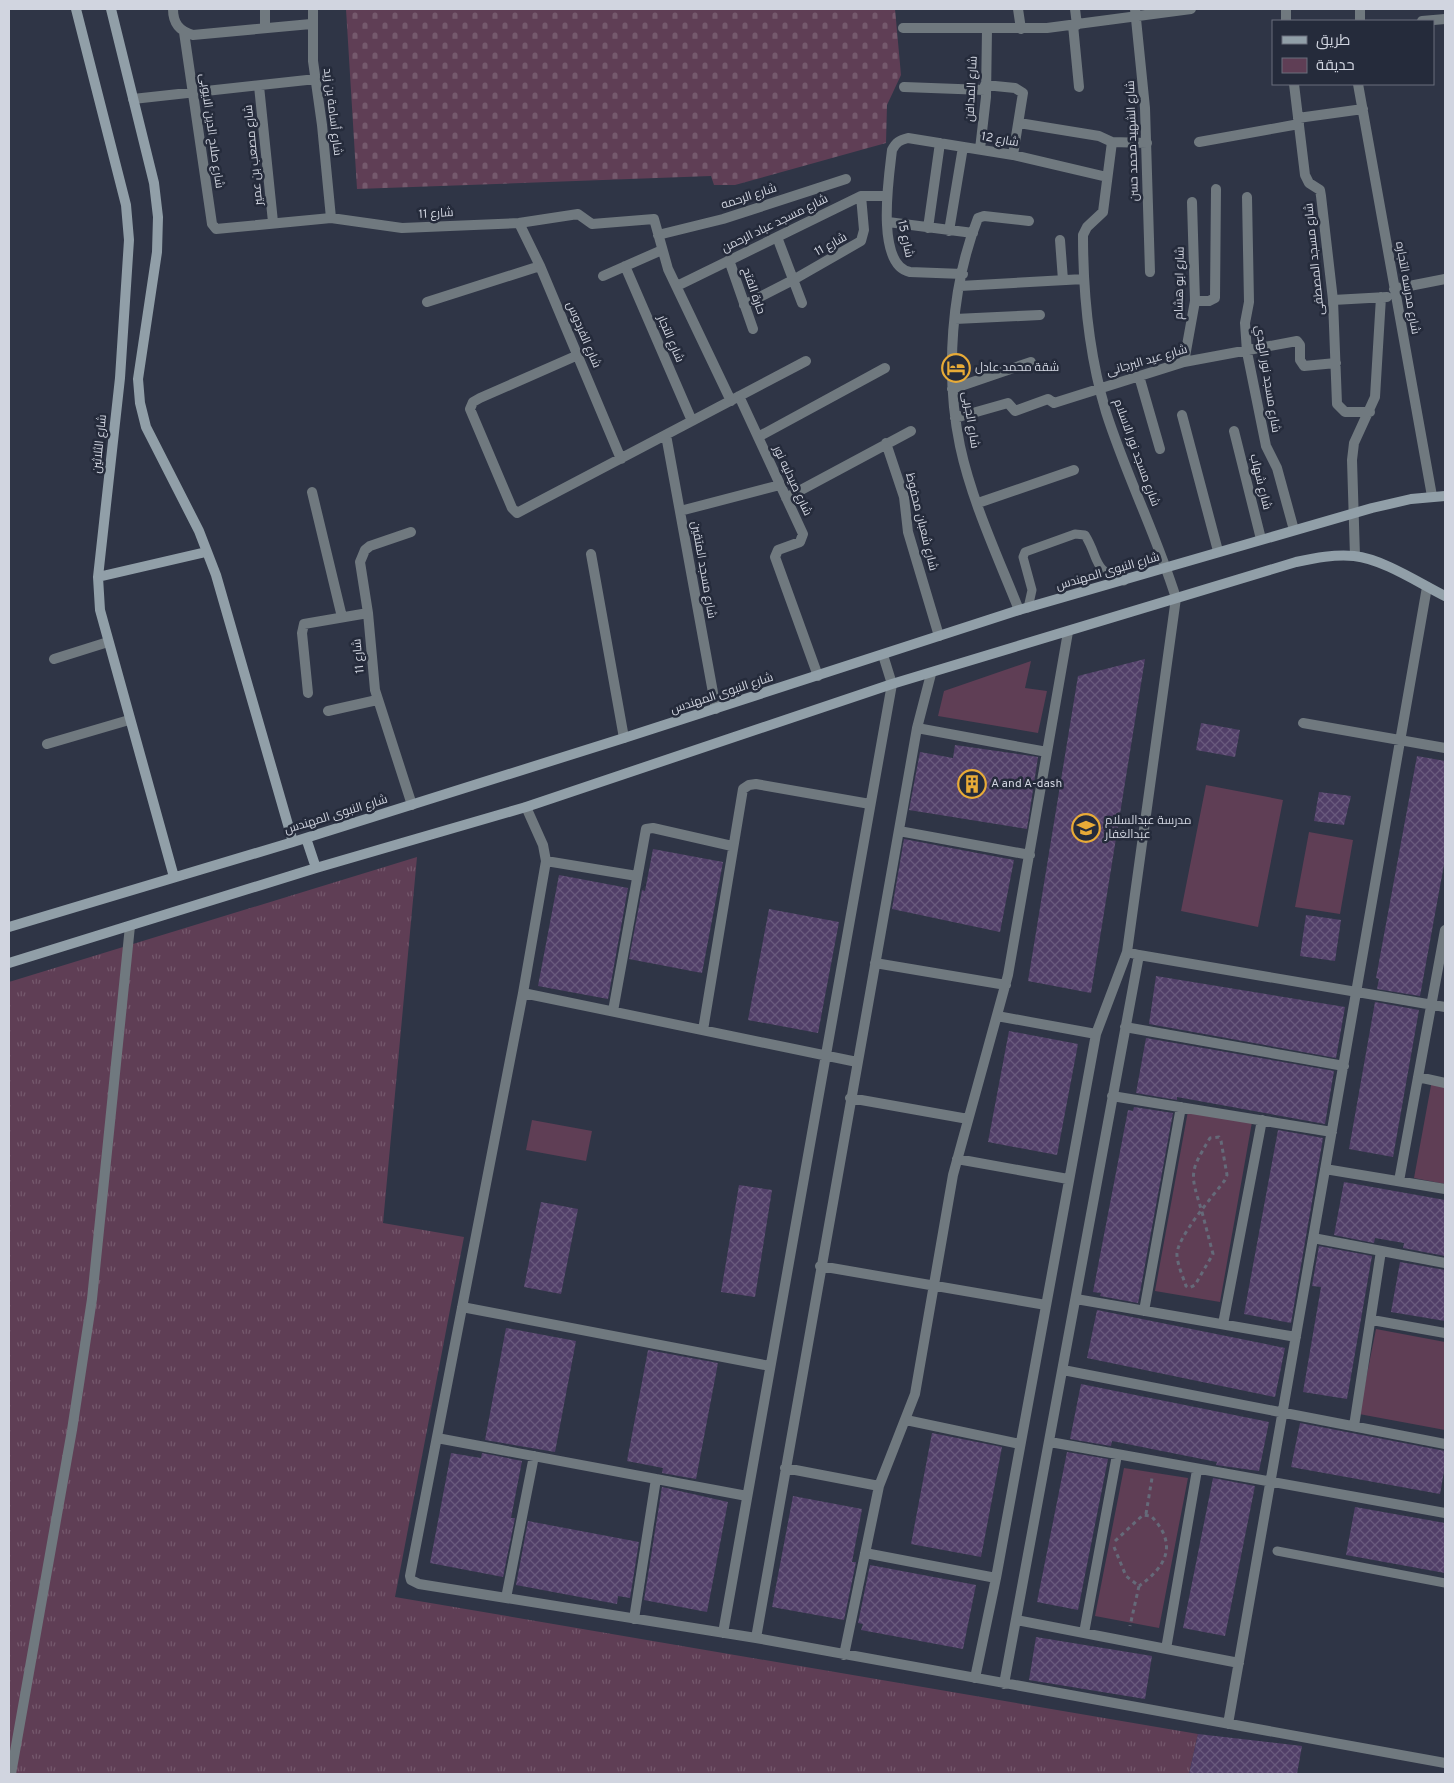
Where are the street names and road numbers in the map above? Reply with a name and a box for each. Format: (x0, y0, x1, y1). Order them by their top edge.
street label: شارع المدافن (962, 56, 982, 122)
street label: شارع أسامة بن زيد (319, 67, 346, 157)
street label: شارع صلاح الدين الايوبى (195, 72, 227, 190)
street label: شارع الشهيد محمد حسن (1123, 80, 1143, 202)
street label: شارع مصعب بن عمير (241, 104, 267, 207)
street label: شارع 12 (980, 129, 1020, 151)
street label: شارع الرحمه (719, 180, 779, 214)
street label: شارع مسجد عباد الرحمن (719, 191, 831, 257)
street label: شارع مسجد المصطفى (1301, 202, 1329, 316)
street label: شارع 11 (418, 205, 454, 223)
street label: شارع 15 (893, 219, 917, 259)
street label: شارع 11 (812, 229, 850, 260)
street label: شارع مدرسه التجاره (1391, 240, 1423, 336)
street label: شارع ابو هشام (1171, 246, 1189, 320)
street label: حارة الفتح (738, 265, 768, 317)
street label: شارع الفردوس (562, 299, 604, 371)
street label: شارع التجار (652, 312, 687, 365)
street label: شارع مسجد نور الهدي (1250, 324, 1283, 434)
street label: شارع عيد البرجانى (1105, 342, 1189, 380)
street label: شارع الجربى (958, 390, 982, 450)
street label: شارع مسجد نور الاسلام (1109, 397, 1163, 509)
street label: شارع الثلاثين (89, 414, 111, 474)
street label: شارع صيدليه نور (768, 442, 815, 519)
street label: شارع شهاب (1245, 452, 1275, 512)
street label: شارع شعبان محفوظ (901, 471, 941, 573)
street label: شارع مسجد المتقين (687, 520, 719, 620)
street label: شارع النبوى المهندس (1054, 550, 1162, 594)
street label: شارع 11 (349, 638, 369, 674)
street label: شارع النبوى المهندس (669, 670, 776, 718)
street label: شارع النبوى المهندس (282, 792, 390, 838)

